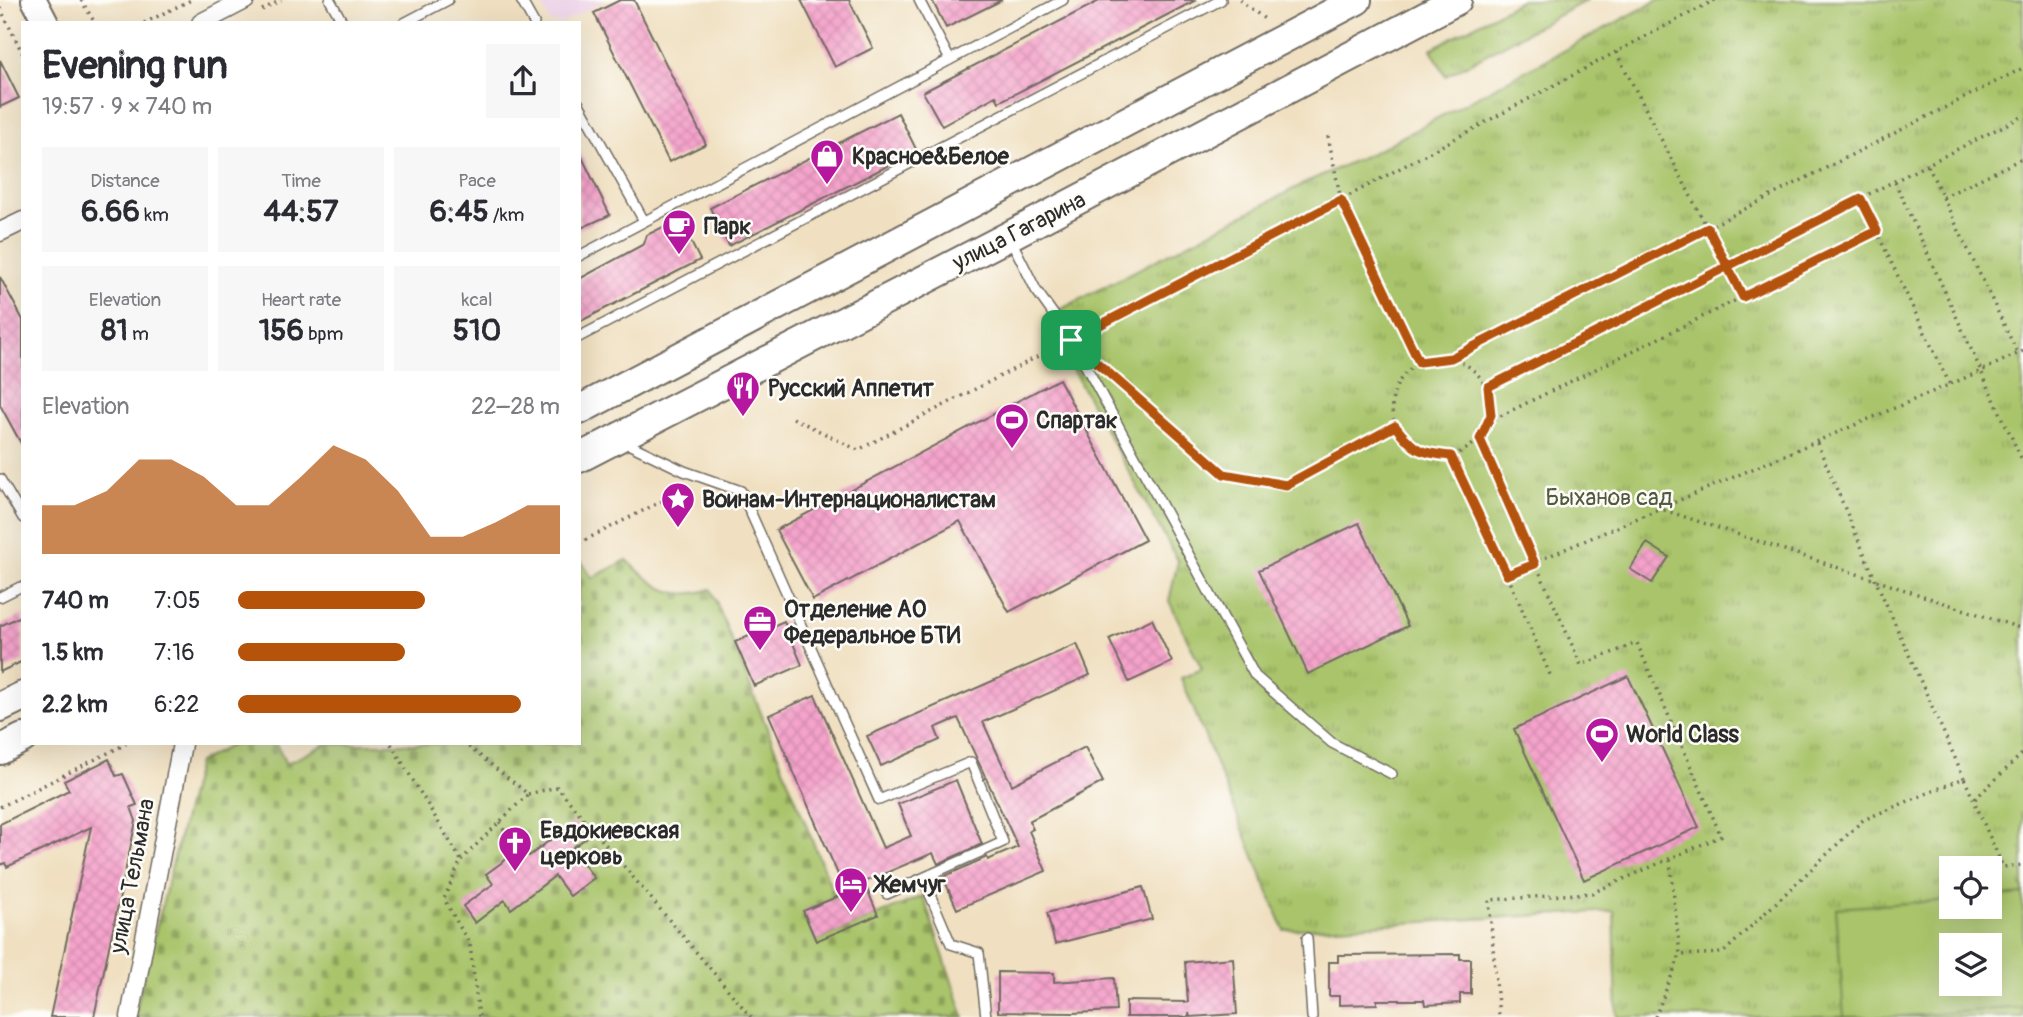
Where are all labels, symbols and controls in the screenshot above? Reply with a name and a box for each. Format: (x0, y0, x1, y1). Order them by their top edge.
text: Evening run (42, 42, 228, 90)
button: share (486, 44, 560, 118)
text: 19:57 · 9 × 740 m (42, 92, 212, 121)
shop icon: Красное&Белое (808, 137, 846, 186)
place label: Красное&Белое (852, 142, 1010, 171)
text: Distance (90, 169, 160, 193)
text: Time (281, 169, 321, 193)
text: Pace (458, 169, 496, 193)
street label: улица Гагарина (947, 185, 1091, 277)
text: 6.66 (81, 193, 140, 230)
text: 44:57 (264, 193, 338, 230)
text: 6:45 (430, 193, 489, 230)
text: km (140, 203, 169, 227)
text: /km (489, 203, 524, 227)
cafe icon: Парк (660, 207, 698, 256)
place label: Парк (704, 212, 751, 241)
text: Elevation (89, 288, 161, 312)
text: Heart rate (261, 288, 341, 312)
text: kcal (462, 288, 492, 312)
pin (1041, 310, 1101, 370)
text: 81 (101, 312, 128, 349)
text: 156 (259, 312, 304, 349)
text: 510 (453, 312, 501, 349)
icon: arrive (1052, 321, 1090, 359)
text: m (128, 322, 149, 346)
text: bpm (304, 322, 343, 346)
restaurant icon: Русский Аппетит (724, 369, 762, 418)
place label: Русский Аппетит (768, 374, 934, 403)
text: Elevation (42, 392, 130, 421)
text: 22–28 m (471, 392, 560, 421)
sports icon: Спартак (993, 401, 1031, 450)
place label: Спартак (1036, 406, 1118, 435)
place icon: Воинам-Интернационалистам (659, 480, 697, 529)
park label: Быханов сад (1545, 483, 1673, 512)
place label: Воинам-Интернационалистам (702, 485, 996, 514)
text: 740 m (42, 586, 109, 615)
text: 7:05 (154, 586, 200, 615)
place label: Отделение АО Федеральное БТИ (783, 595, 961, 650)
office icon: Отделение АО Федеральное БТИ (741, 603, 779, 652)
text: 1.5 km (42, 638, 104, 667)
text: 7:16 (154, 638, 195, 667)
text: 2.2 km (42, 690, 108, 719)
text: 6:22 (154, 690, 199, 719)
sports icon: World Class (1583, 715, 1621, 764)
place label: World Class (1626, 720, 1740, 749)
street label: улица Тельмана (103, 796, 161, 957)
place label: Евдокиевская церковь (540, 816, 679, 871)
church icon: Евдокиевская церковь (496, 824, 534, 873)
map controls (1939, 856, 2002, 996)
button: locate (1939, 856, 2002, 919)
hotel icon: Жемчуг (832, 865, 870, 914)
place label: Жемчуг (872, 870, 947, 899)
button: layers (1939, 933, 2002, 996)

